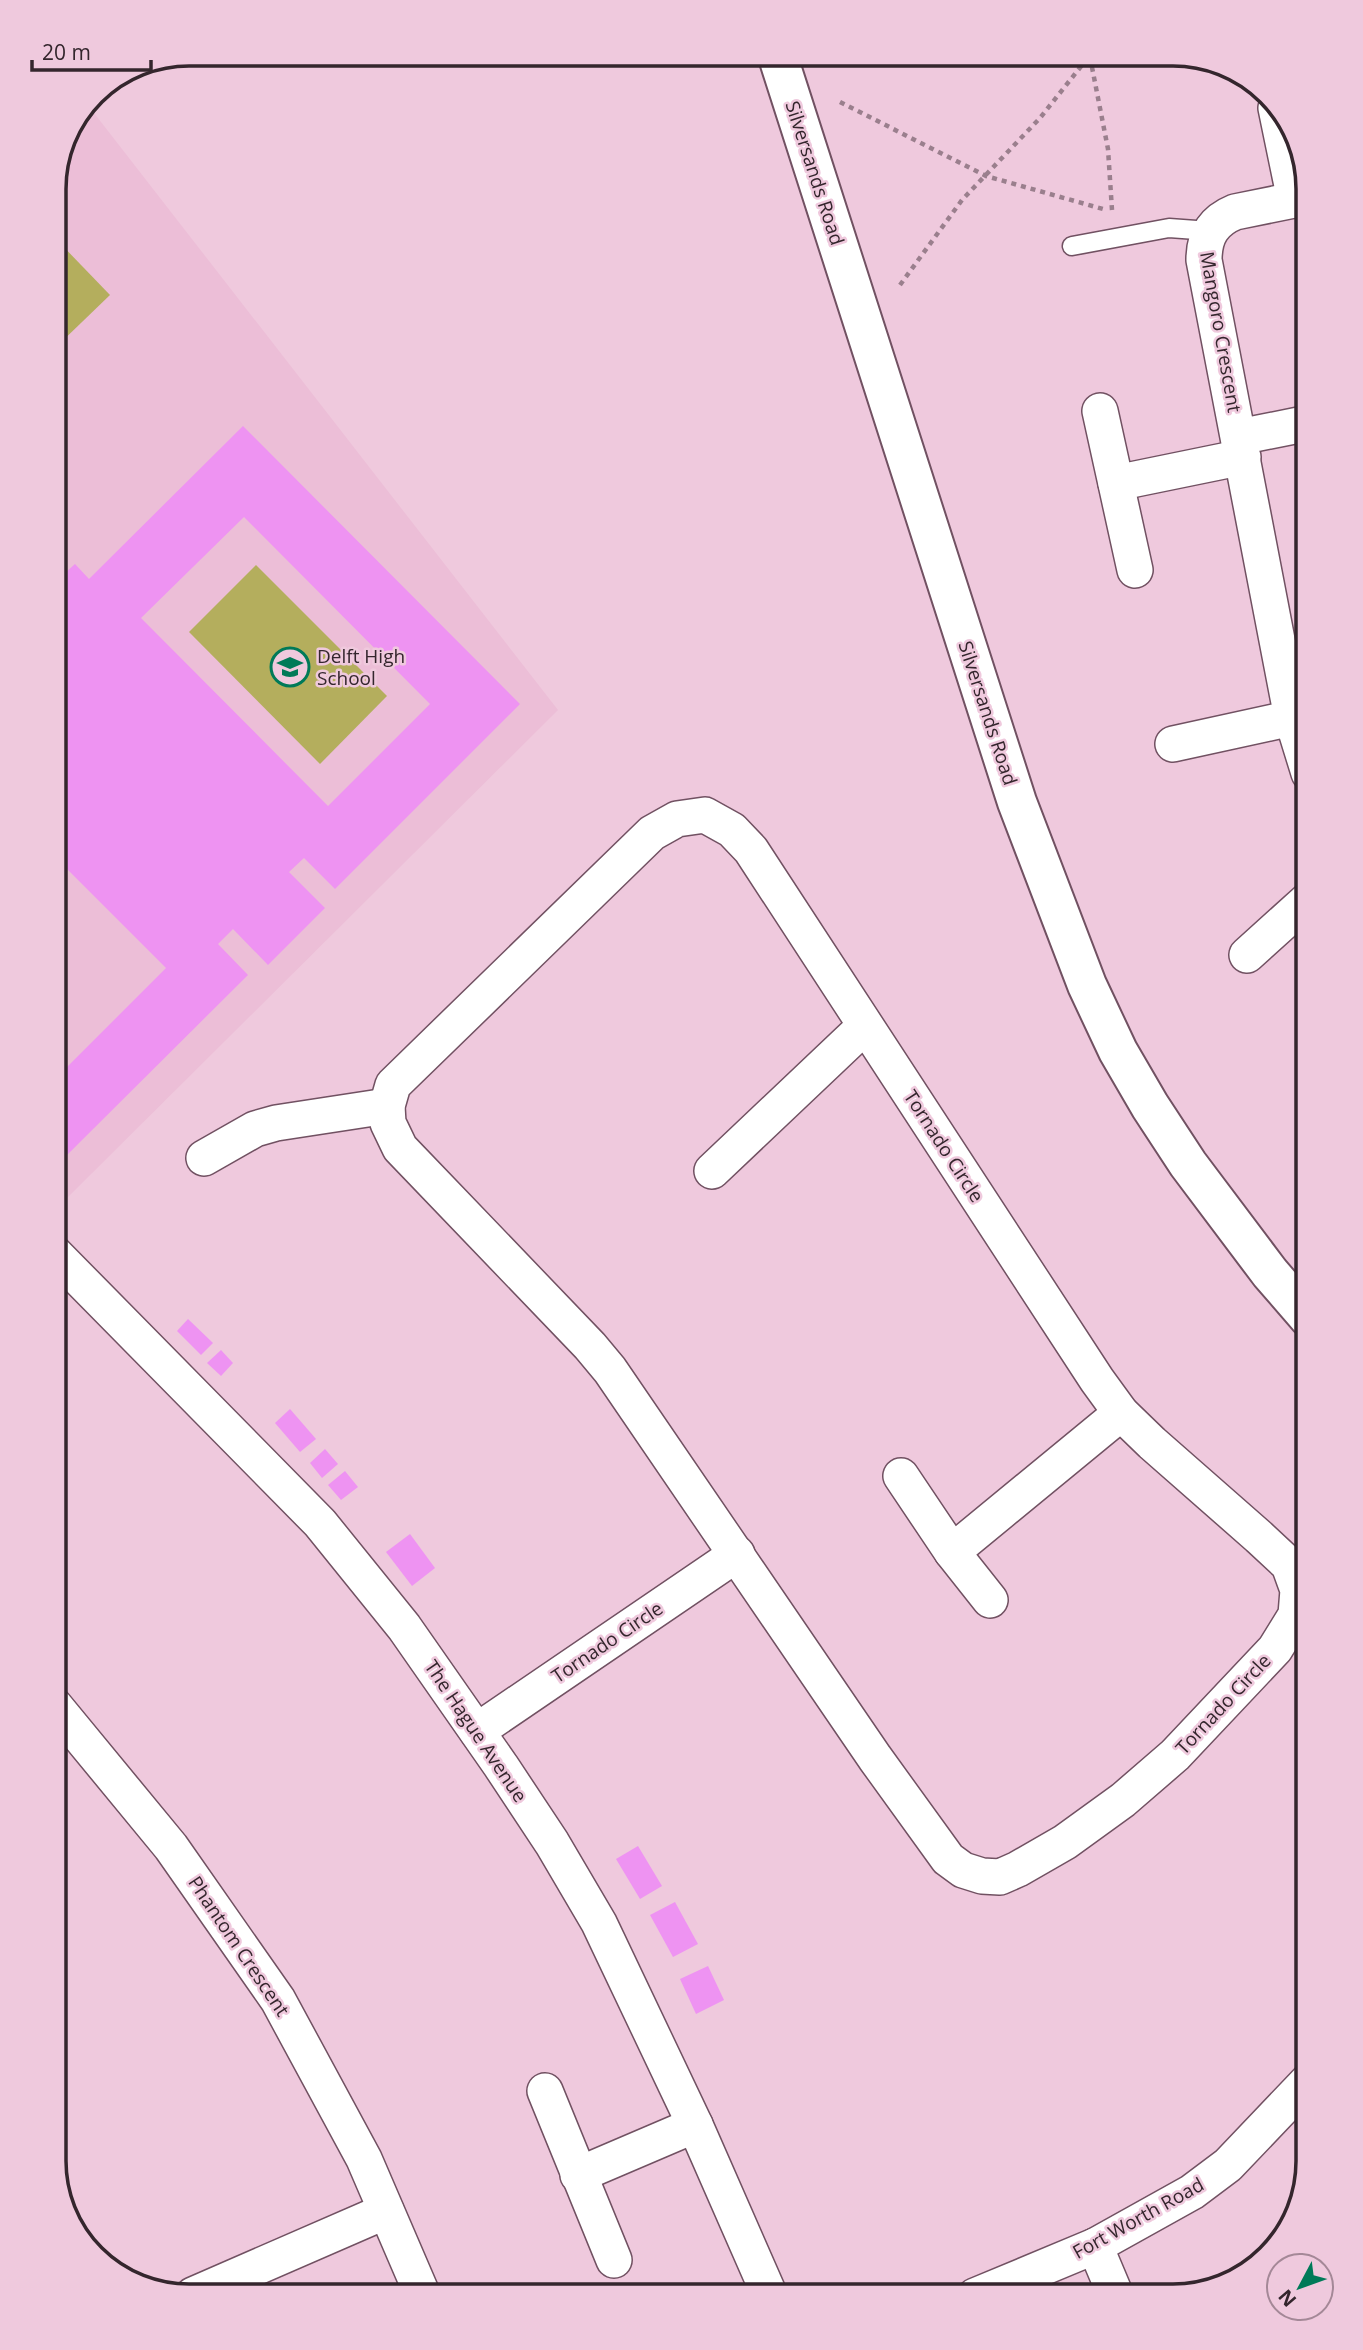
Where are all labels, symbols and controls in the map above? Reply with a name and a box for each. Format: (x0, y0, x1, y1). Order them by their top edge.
scale bar (32, 28, 150, 72)
text: 20 m (42, 38, 91, 66)
street label: Silversands Road (779, 98, 851, 248)
street label: Mangoro Crescent (1194, 250, 1248, 415)
street label: Silversands Road (952, 638, 1024, 788)
place label: Delft High School (317, 643, 405, 691)
school or university icon: Delft High School (269, 646, 311, 688)
street label: Tornado Circle (898, 1085, 990, 1207)
street label: Tornado Circle (546, 1595, 668, 1689)
street label: Tornado Circle (1170, 1648, 1276, 1760)
street label: The Hague Avenue (419, 1655, 533, 1807)
street label: Phantom Crescent (182, 1871, 296, 2021)
street label: Fort Worth Road (1068, 2171, 1208, 2265)
north arrow (1265, 2252, 1335, 2322)
text: N (1272, 2284, 1302, 2313)

